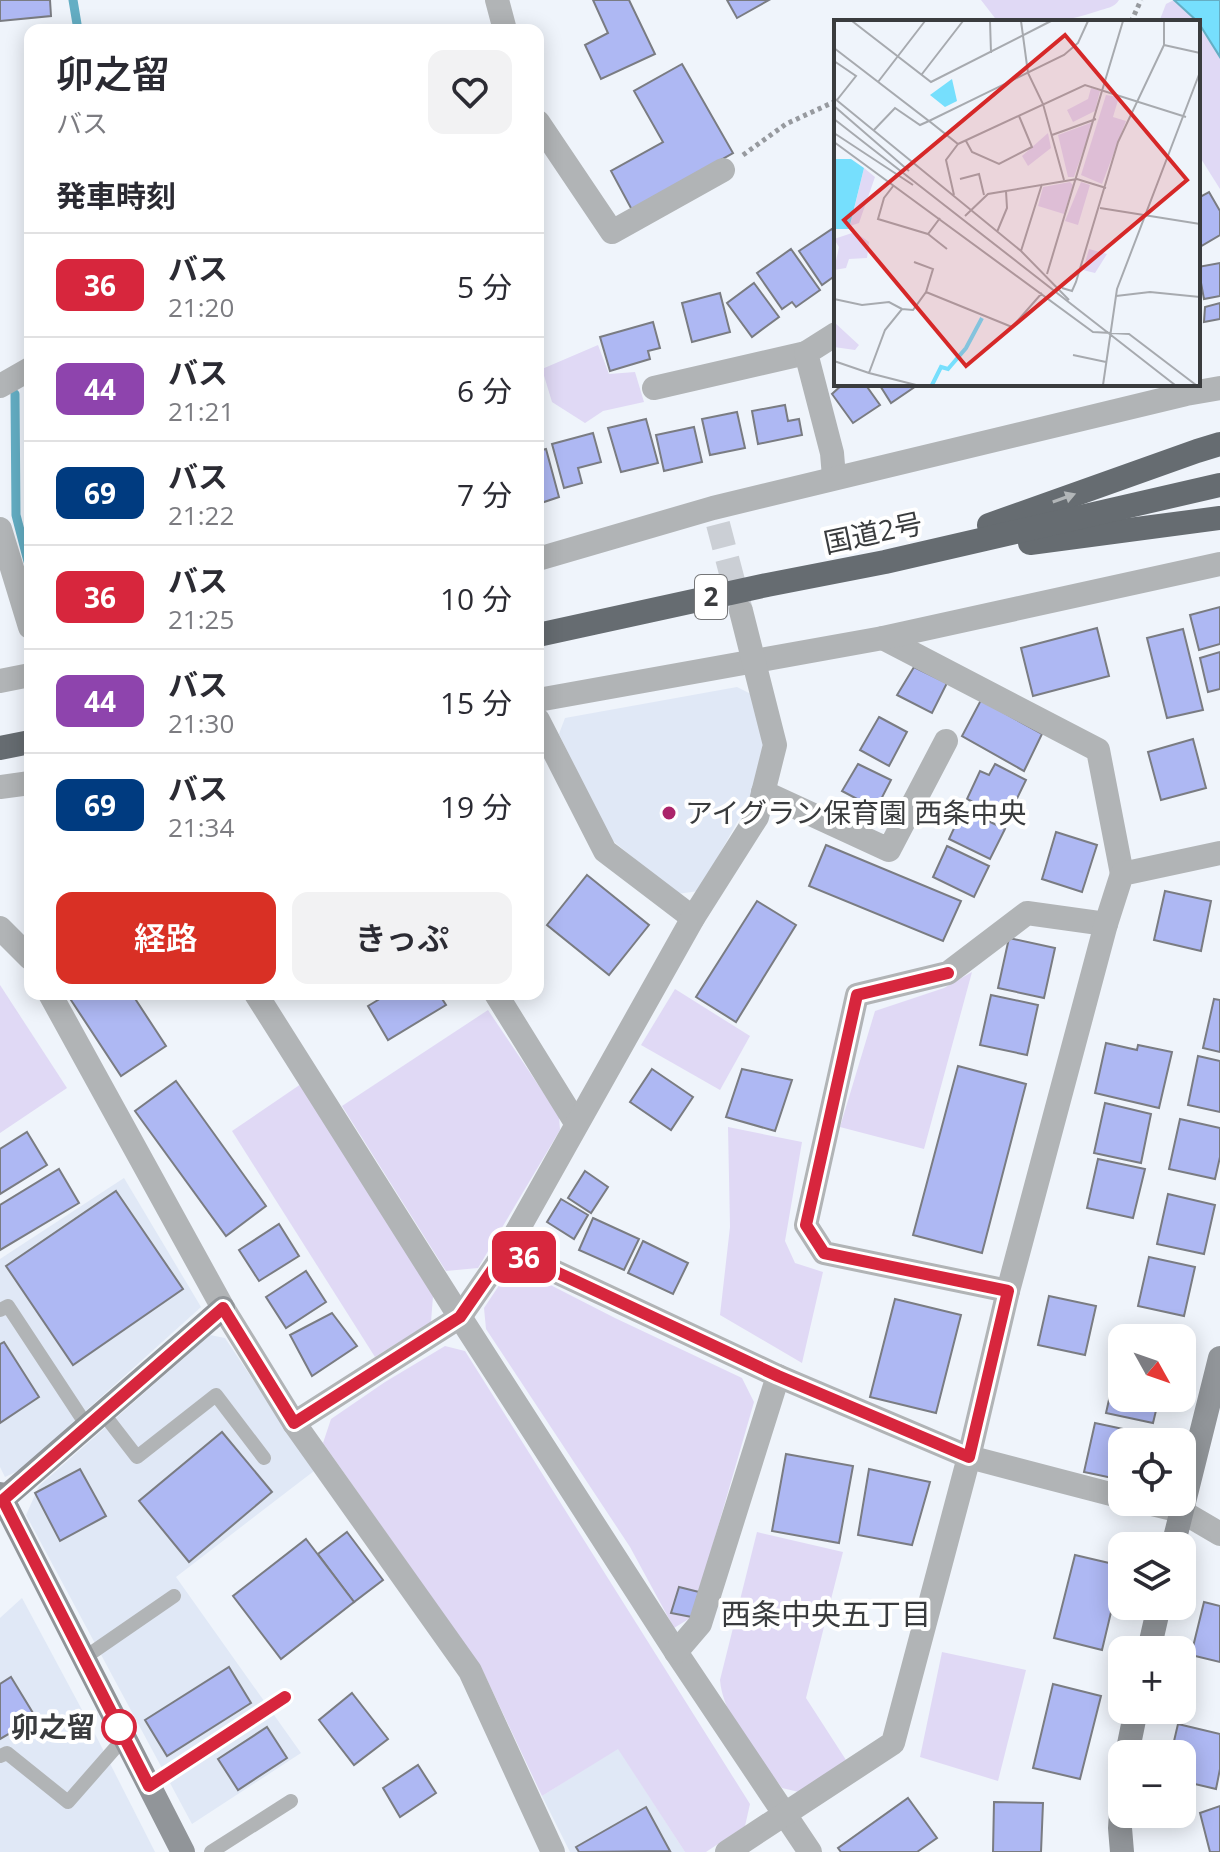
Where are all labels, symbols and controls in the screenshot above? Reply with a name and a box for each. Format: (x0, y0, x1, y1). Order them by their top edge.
inset map (834, 20, 1200, 386)
text: 卯之留 (56, 47, 170, 99)
button: heart (428, 50, 512, 134)
text: バス (56, 105, 108, 141)
text: 発車時刻 (56, 175, 176, 216)
text: バス (168, 248, 228, 289)
text: 36 (84, 266, 116, 304)
text: 5 分 (457, 266, 512, 307)
text: 21:20 (168, 289, 234, 325)
text: バス (168, 352, 228, 393)
text: 44 (84, 370, 116, 408)
text: 6 分 (457, 370, 512, 411)
text: 21:21 (168, 393, 234, 429)
text: バス (168, 456, 228, 497)
text: 69 (84, 474, 116, 512)
text: 7 分 (457, 474, 512, 515)
one-way arrow (1052, 491, 1076, 504)
text: 21:22 (168, 497, 234, 533)
street label: 国道2号 (820, 503, 926, 561)
text: バス (168, 560, 228, 601)
road number: 2 (695, 575, 727, 619)
text: 36 (84, 578, 116, 616)
text: 10 分 (440, 578, 512, 619)
text: 21:25 (168, 601, 234, 637)
text: バス (168, 664, 228, 705)
text: 44 (84, 682, 116, 720)
text: 15 分 (440, 682, 512, 723)
text: 21:30 (168, 705, 234, 741)
text: バス (168, 768, 228, 809)
text: 69 (84, 786, 116, 824)
text: 19 分 (440, 786, 512, 827)
place label: アイグラン保育園 西条中央 (685, 793, 1026, 831)
marker: アイグラン保育園 西条中央 (660, 804, 678, 822)
text: 21:34 (168, 809, 234, 845)
button: 経路 (56, 892, 276, 984)
button: きっぷ (292, 892, 512, 984)
line badge: 36 (488, 1231, 560, 1283)
text: 36 (508, 1238, 540, 1276)
north arrow (1108, 1324, 1196, 1412)
map controls (1108, 1324, 1196, 1828)
button: locate (1108, 1428, 1196, 1516)
button: layers (1108, 1532, 1196, 1620)
district label: 西条中央五丁目 (721, 1593, 931, 1634)
button: + (1108, 1636, 1196, 1724)
place label: 卯之留 (11, 1707, 95, 1745)
marker: 卯之留 (102, 1710, 136, 1744)
button: − (1108, 1740, 1196, 1828)

